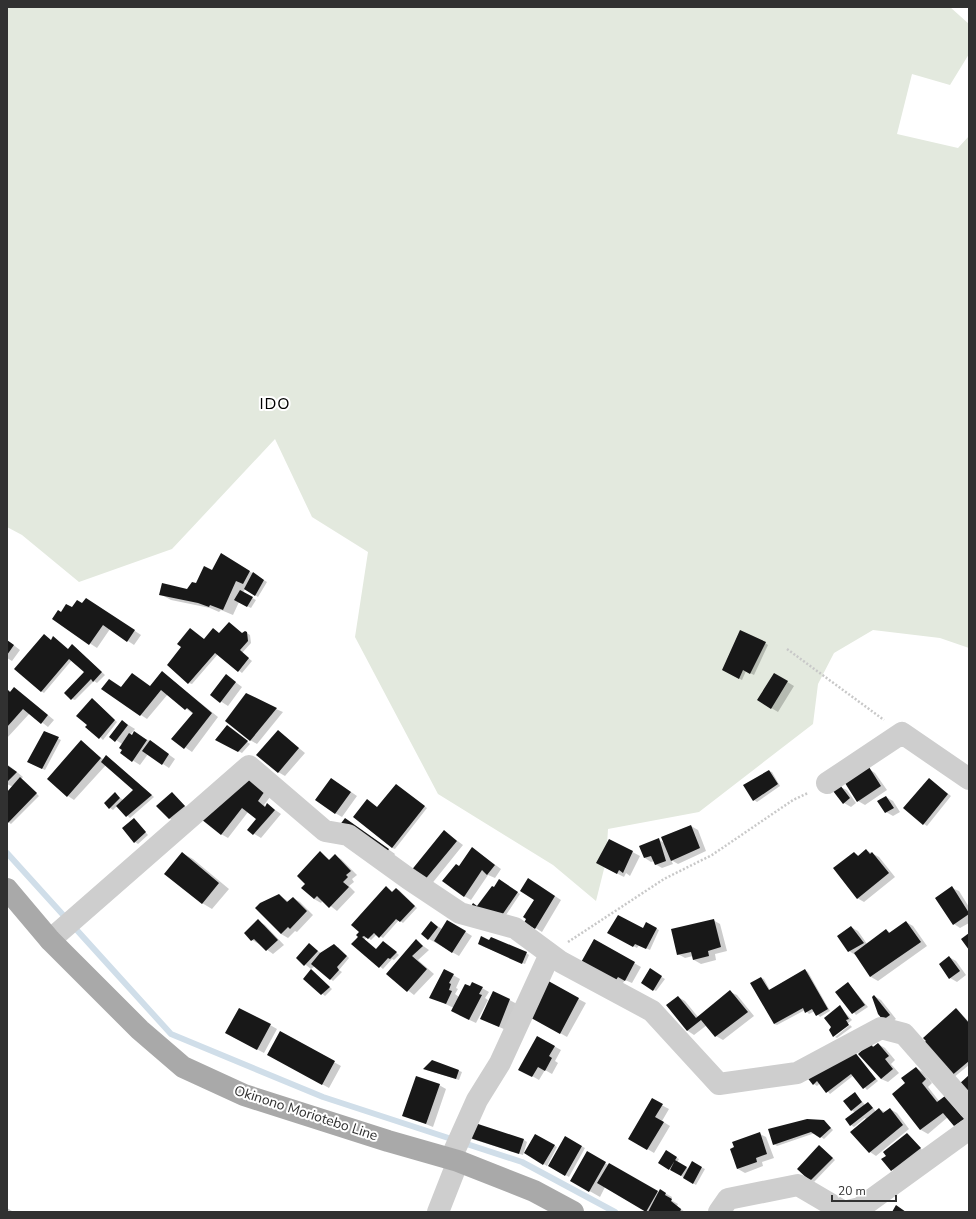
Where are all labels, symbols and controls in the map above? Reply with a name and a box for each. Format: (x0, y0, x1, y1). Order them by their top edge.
district label: IDO (259, 393, 291, 415)
street label: Okinono Moriotebo Line (232, 1081, 380, 1145)
scale bar (832, 1177, 896, 1203)
text: 20 m (838, 1183, 866, 1199)

